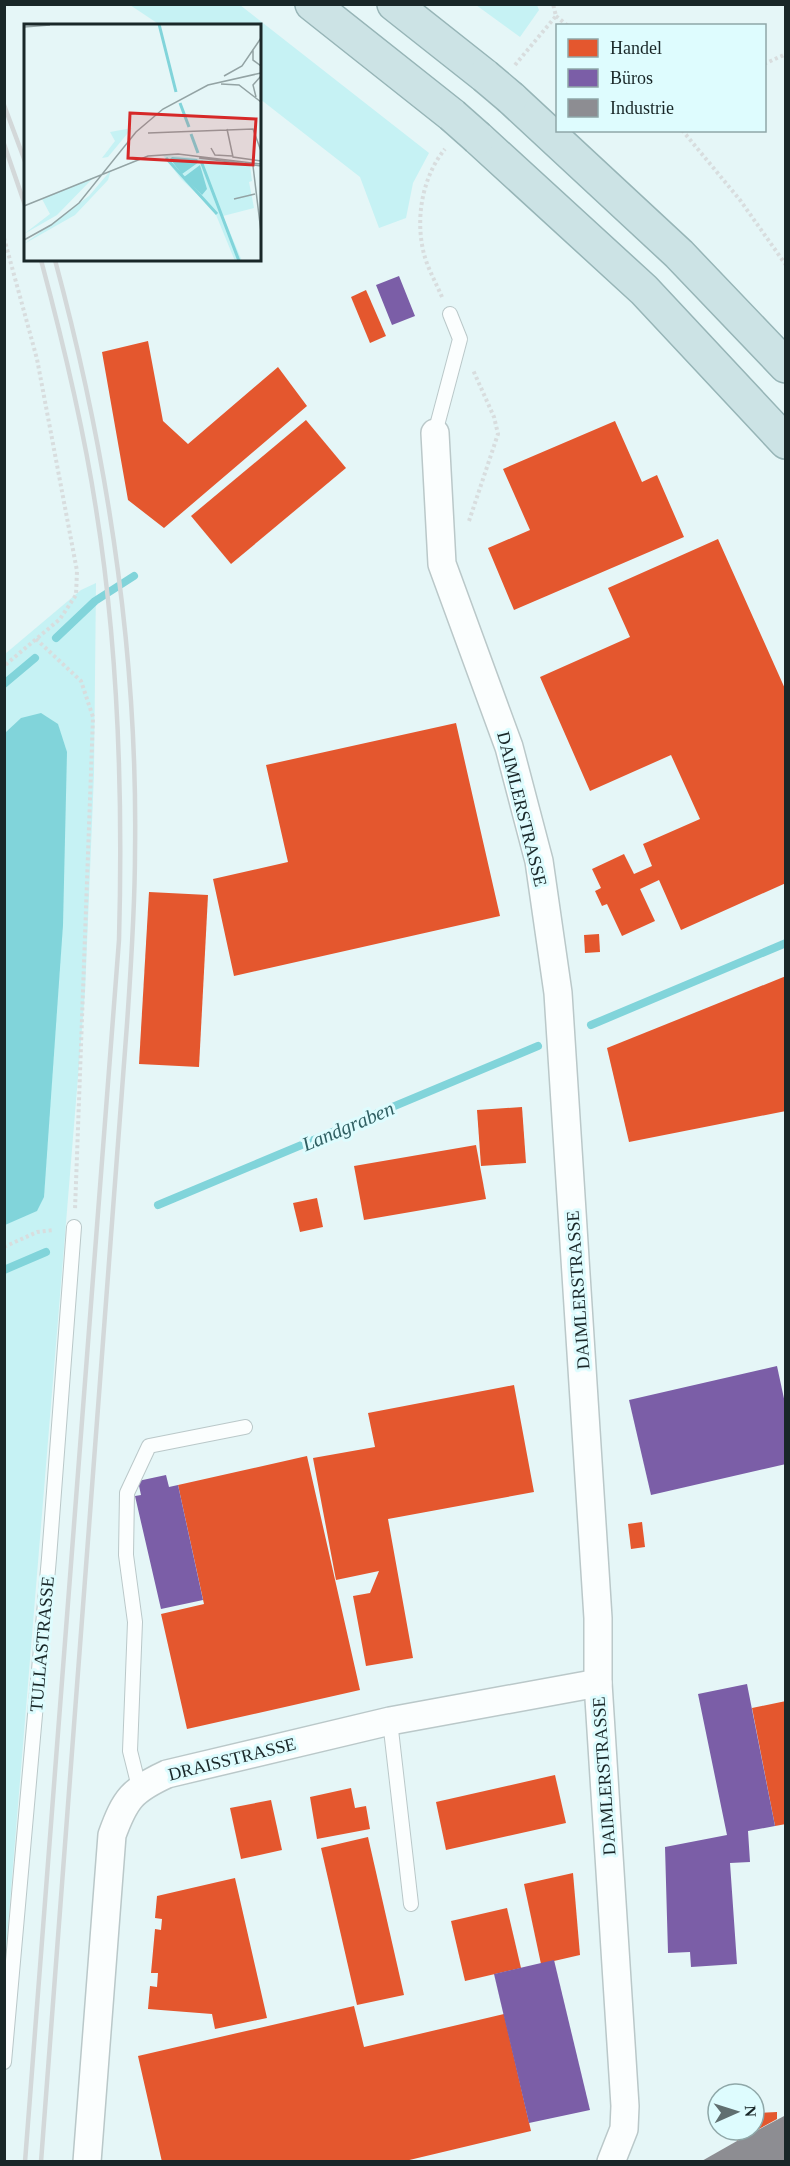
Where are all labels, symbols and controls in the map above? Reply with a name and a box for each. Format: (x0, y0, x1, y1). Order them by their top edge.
inset map (24, 24, 261, 261)
legend (556, 24, 766, 132)
text: Handel (610, 38, 662, 58)
text: Büros (610, 68, 653, 88)
text: Industrie (610, 98, 674, 118)
street label: DAIMLERSTRASSE (493, 729, 551, 889)
water label: Landgraben (298, 1097, 398, 1157)
street label: DAIMLERSTRASSE (562, 1210, 594, 1370)
street label: TULLASTRASSE (26, 1575, 58, 1713)
street label: DAIMLERSTRASSE (588, 1696, 620, 1856)
street label: DRAISSTRASSE (166, 1733, 298, 1785)
north arrow (706, 2082, 766, 2142)
text: N (742, 2105, 759, 2118)

